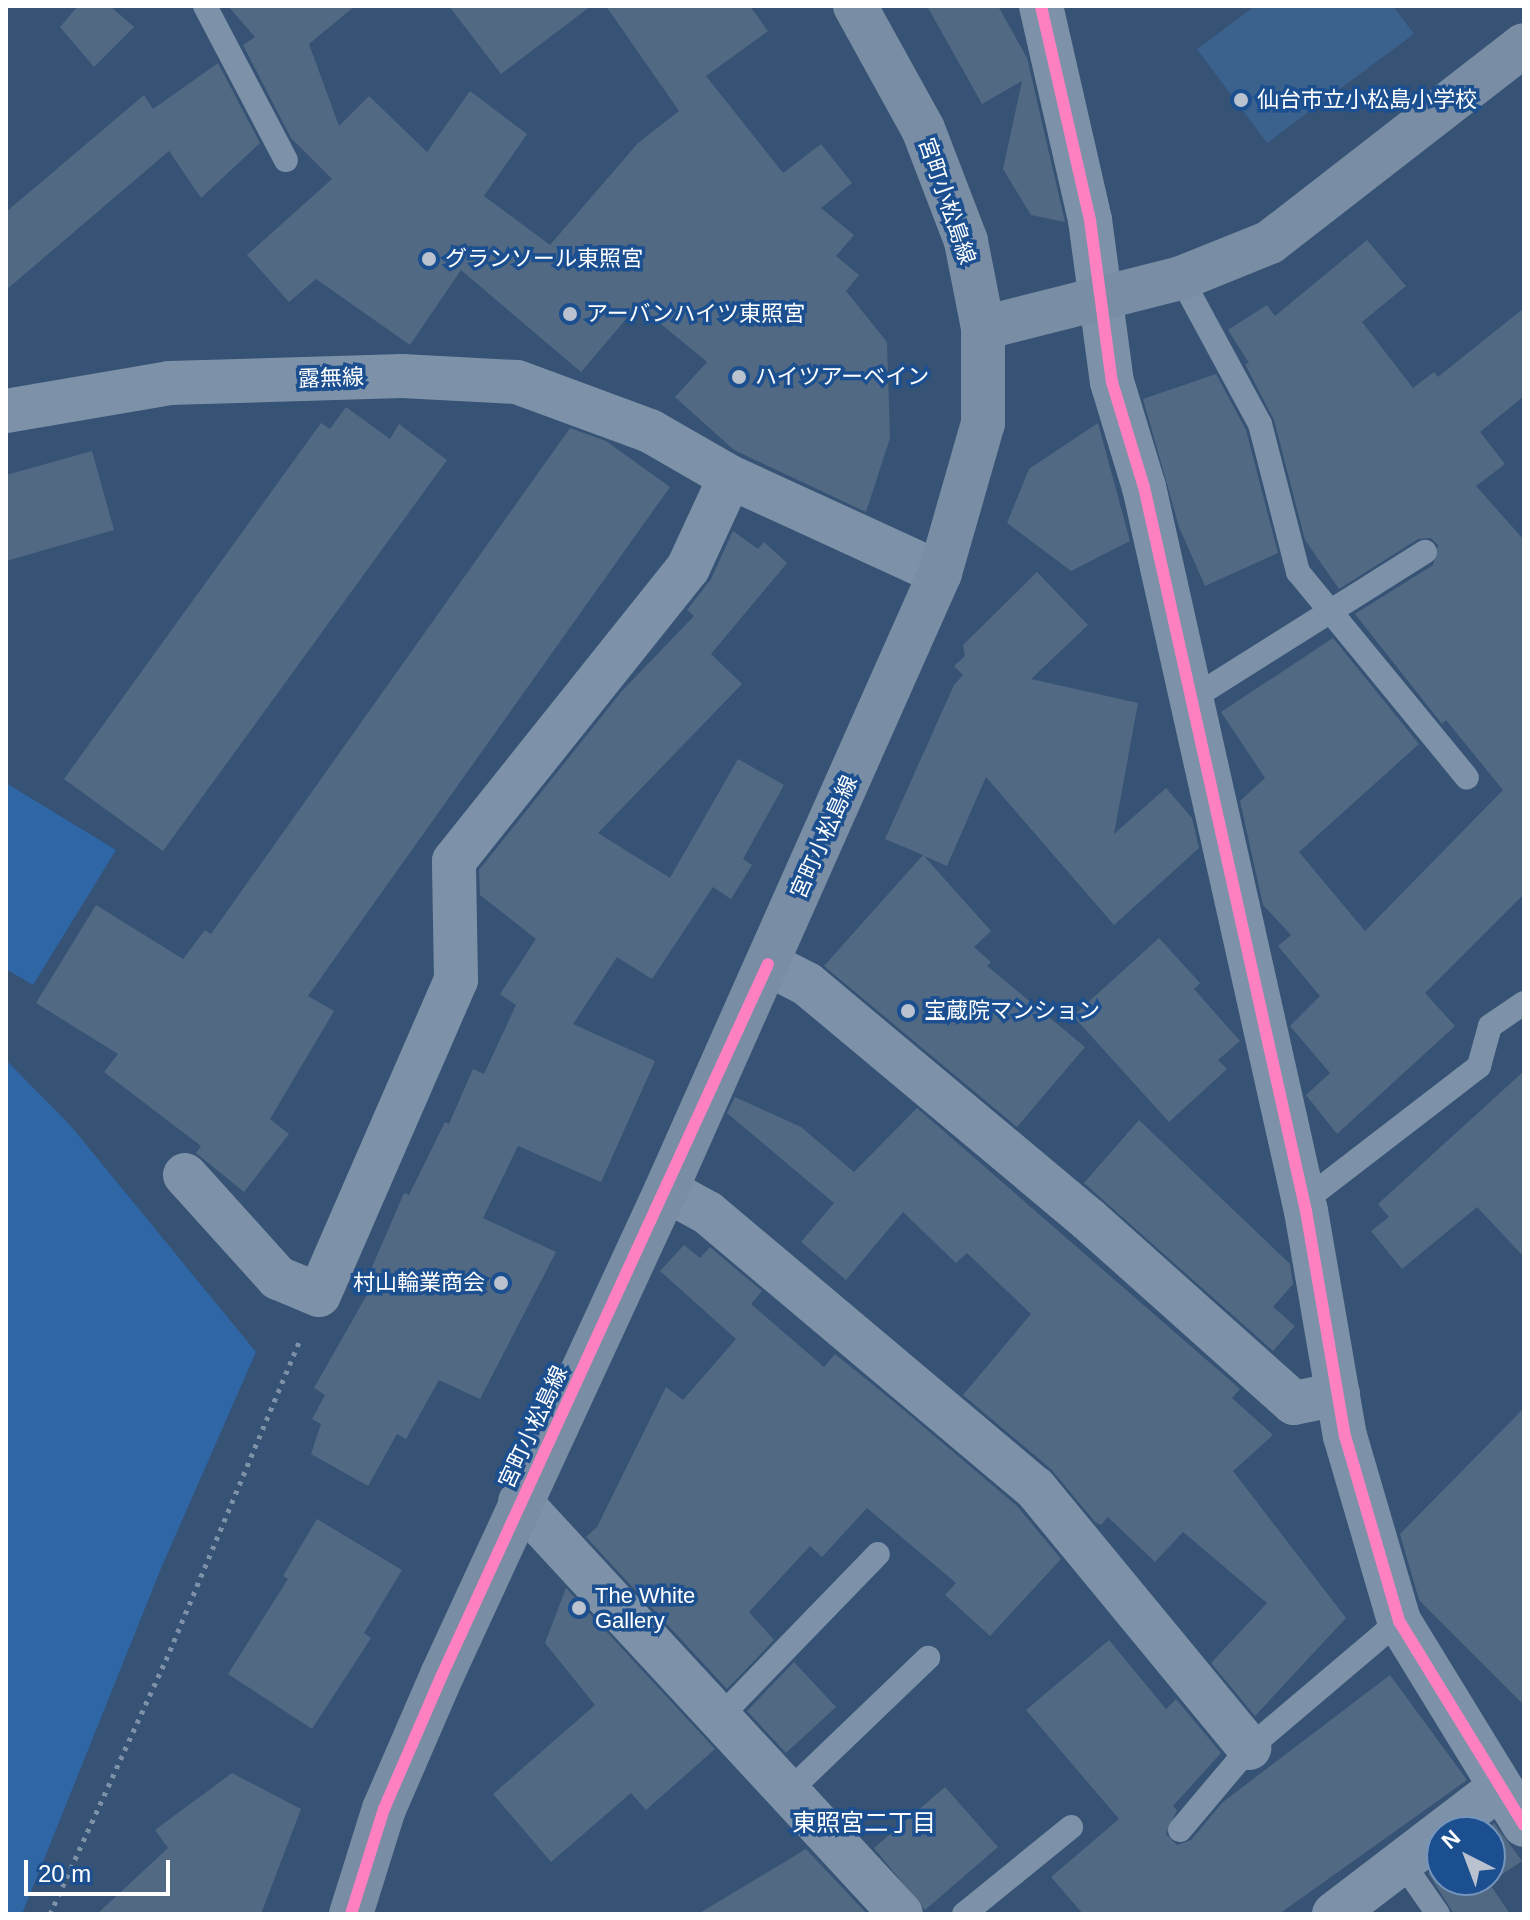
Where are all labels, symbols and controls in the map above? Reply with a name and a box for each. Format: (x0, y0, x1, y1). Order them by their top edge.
place label: 仙台市立小松島小学校 (1257, 87, 1477, 113)
marker: 仙台市立小松島小学校 (1232, 91, 1250, 109)
street label: 宮町小松島線 (913, 134, 981, 268)
place label: グランソール東照宮 (445, 246, 643, 272)
marker: グランソール東照宮 (420, 250, 438, 268)
place label: アーバンハイツ東照宮 (586, 301, 805, 327)
marker: アーバンハイツ東照宮 (561, 305, 579, 323)
street label: 露無線 (298, 364, 364, 392)
place label: ハイツアーベイン (755, 364, 930, 390)
marker: ハイツアーベイン (730, 368, 748, 386)
street label: 宮町小松島線 (785, 771, 863, 903)
place label: 宝蔵院マンション (924, 998, 1100, 1024)
marker: 宝蔵院マンション (899, 1002, 917, 1020)
place label: 村山輪業商会 (353, 1270, 485, 1296)
marker: 村山輪業商会 (492, 1274, 510, 1292)
street label: 宮町小松島線 (493, 1362, 573, 1492)
place label: The White Gallery (595, 1582, 695, 1634)
marker: The White Gallery (570, 1599, 588, 1617)
district label: 東照宮二丁目 (792, 1809, 936, 1837)
north arrow (1426, 1816, 1506, 1896)
text: N (1437, 1825, 1465, 1854)
scale bar (28, 1844, 174, 1894)
text: 20 m (38, 1860, 91, 1887)

